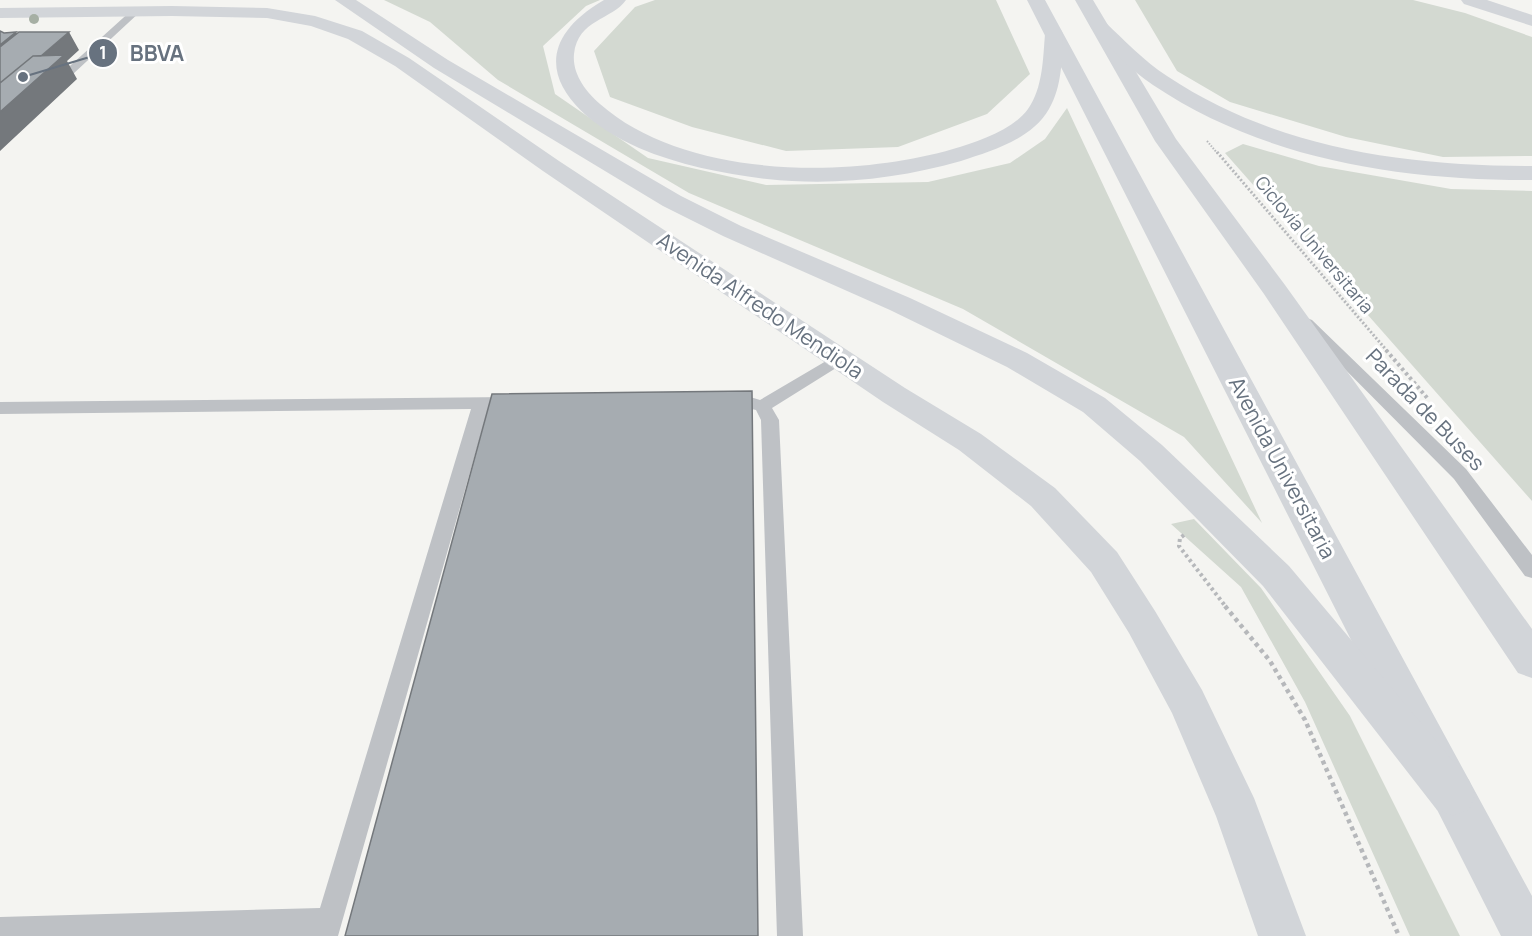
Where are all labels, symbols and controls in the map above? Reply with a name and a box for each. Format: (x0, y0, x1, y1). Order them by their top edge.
callout: BBVA (88, 33, 196, 73)
text: BBVA (130, 38, 184, 68)
text: 1 (99, 40, 107, 64)
street label: Ciclovía Universitaria (1250, 170, 1379, 318)
street label: Avenida Alfredo Mendiola (652, 226, 869, 385)
street label: Parada de Buses (1360, 342, 1491, 476)
street label: Avenida Universitaria (1223, 372, 1343, 563)

